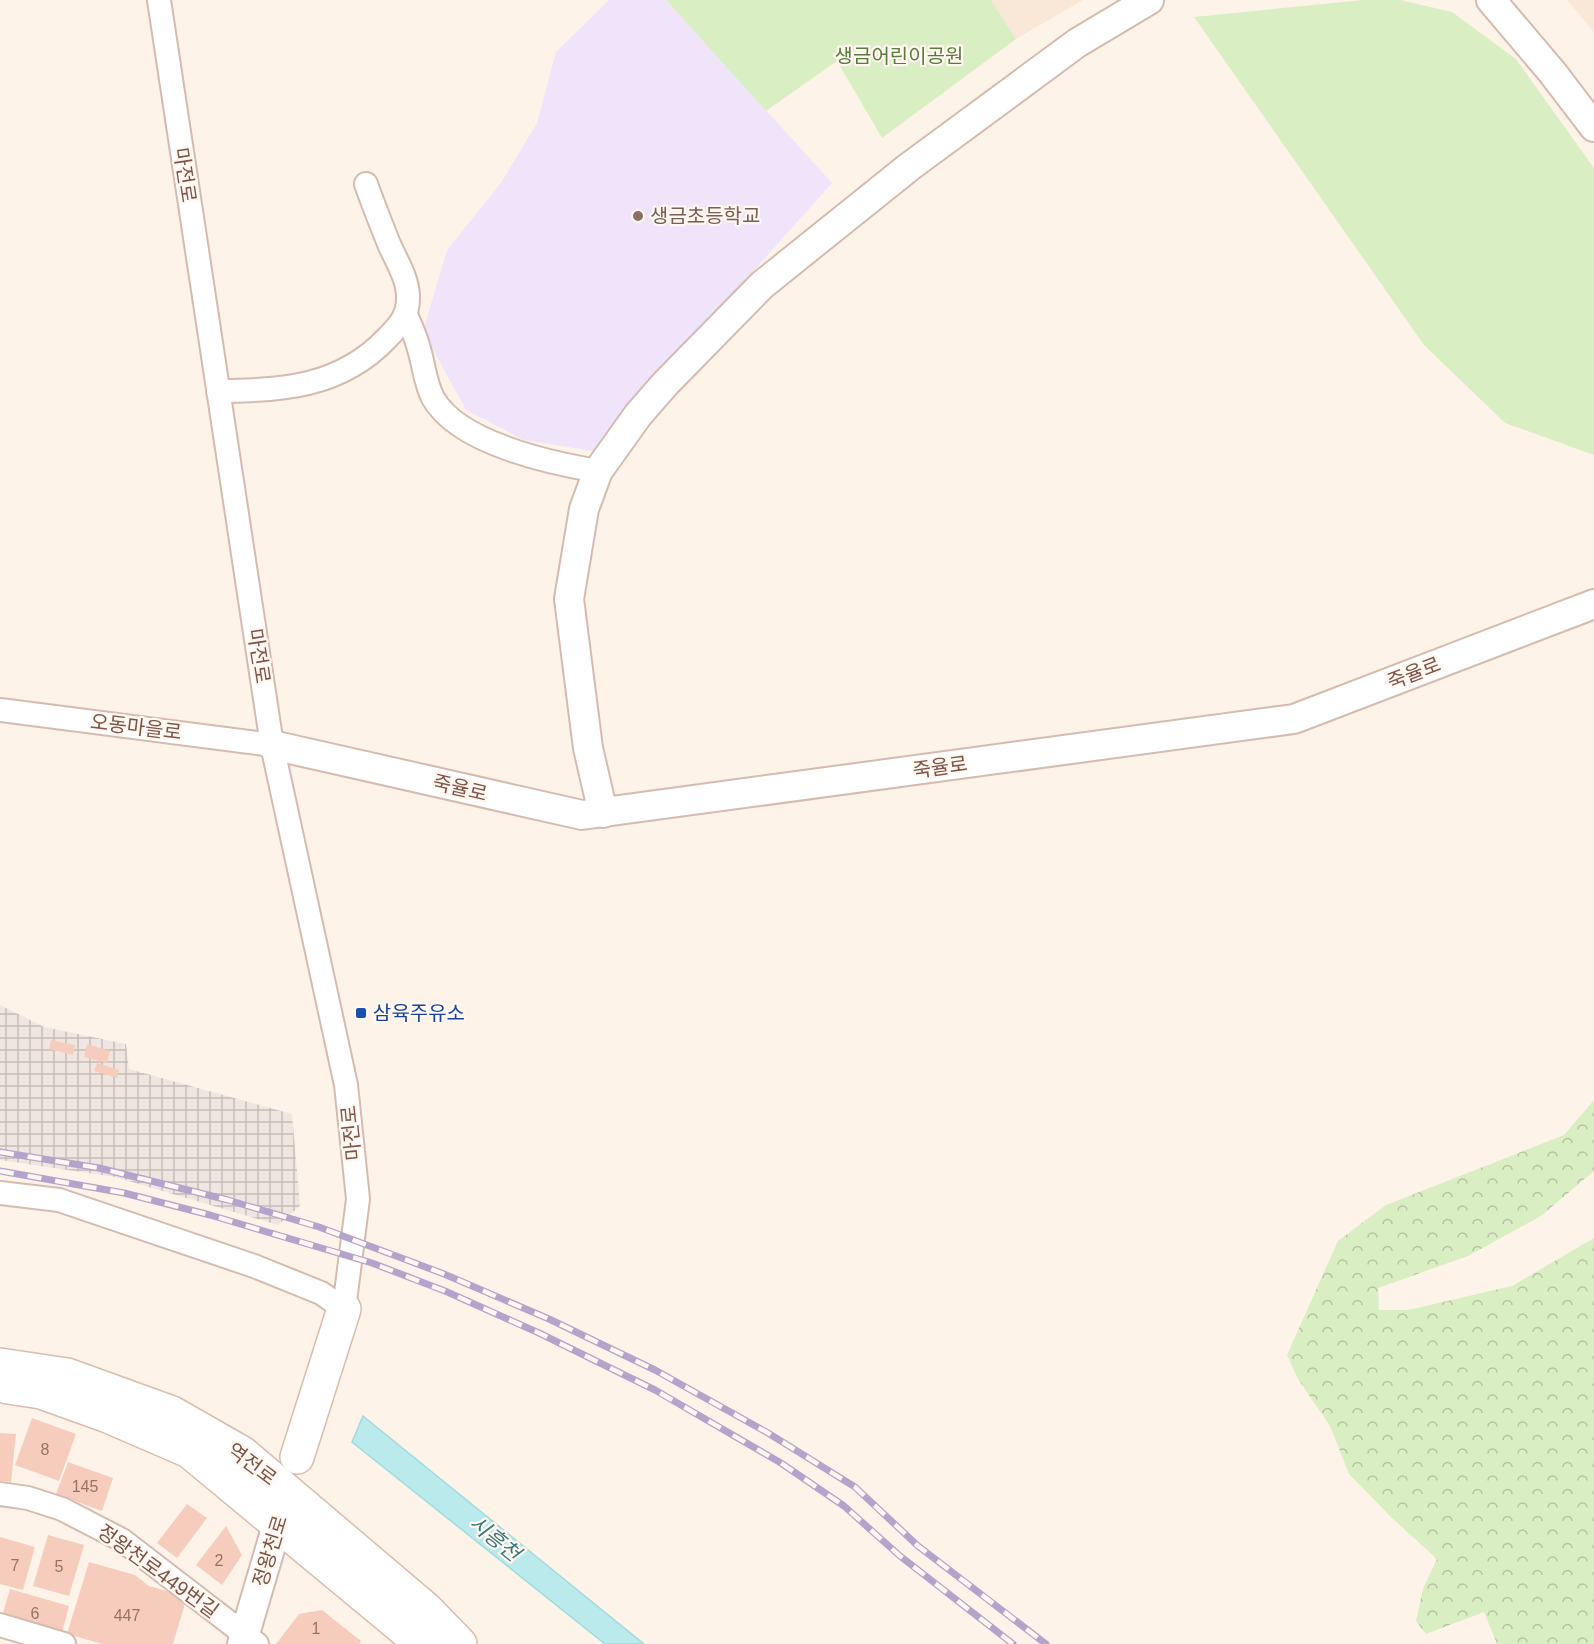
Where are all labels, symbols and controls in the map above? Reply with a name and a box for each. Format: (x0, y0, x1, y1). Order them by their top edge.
park label: 생금어린이공원 (835, 45, 963, 67)
street label: 마전로 (170, 146, 200, 204)
place label: 생금초등학교 (650, 205, 760, 227)
marker: 생금초등학교 (631, 209, 645, 223)
street label: 마전로 (244, 627, 274, 685)
street label: 죽율로 (1384, 653, 1444, 693)
street label: 오동마을로 (89, 710, 183, 744)
street label: 죽율로 (911, 752, 969, 782)
street label: 죽율로 (431, 771, 489, 805)
place label: 삼육주유소 (373, 1002, 465, 1024)
marker: 삼육주유소 (354, 1006, 368, 1020)
street label: 마전로 (337, 1104, 365, 1162)
street label: 역전로 (223, 1439, 281, 1489)
house number: 8 (41, 1441, 50, 1458)
house number: 145 (72, 1478, 98, 1495)
water label: 시흥천 (465, 1511, 527, 1567)
street label: 정왕천로 (249, 1513, 291, 1589)
street label: 정왕천로449번길 (93, 1520, 223, 1622)
house number: 2 (215, 1552, 224, 1569)
house number: 7 (11, 1557, 20, 1574)
house number: 5 (55, 1558, 64, 1575)
house number: 6 (31, 1605, 40, 1622)
house number: 447 (114, 1607, 140, 1624)
house number: 1 (312, 1620, 321, 1637)

